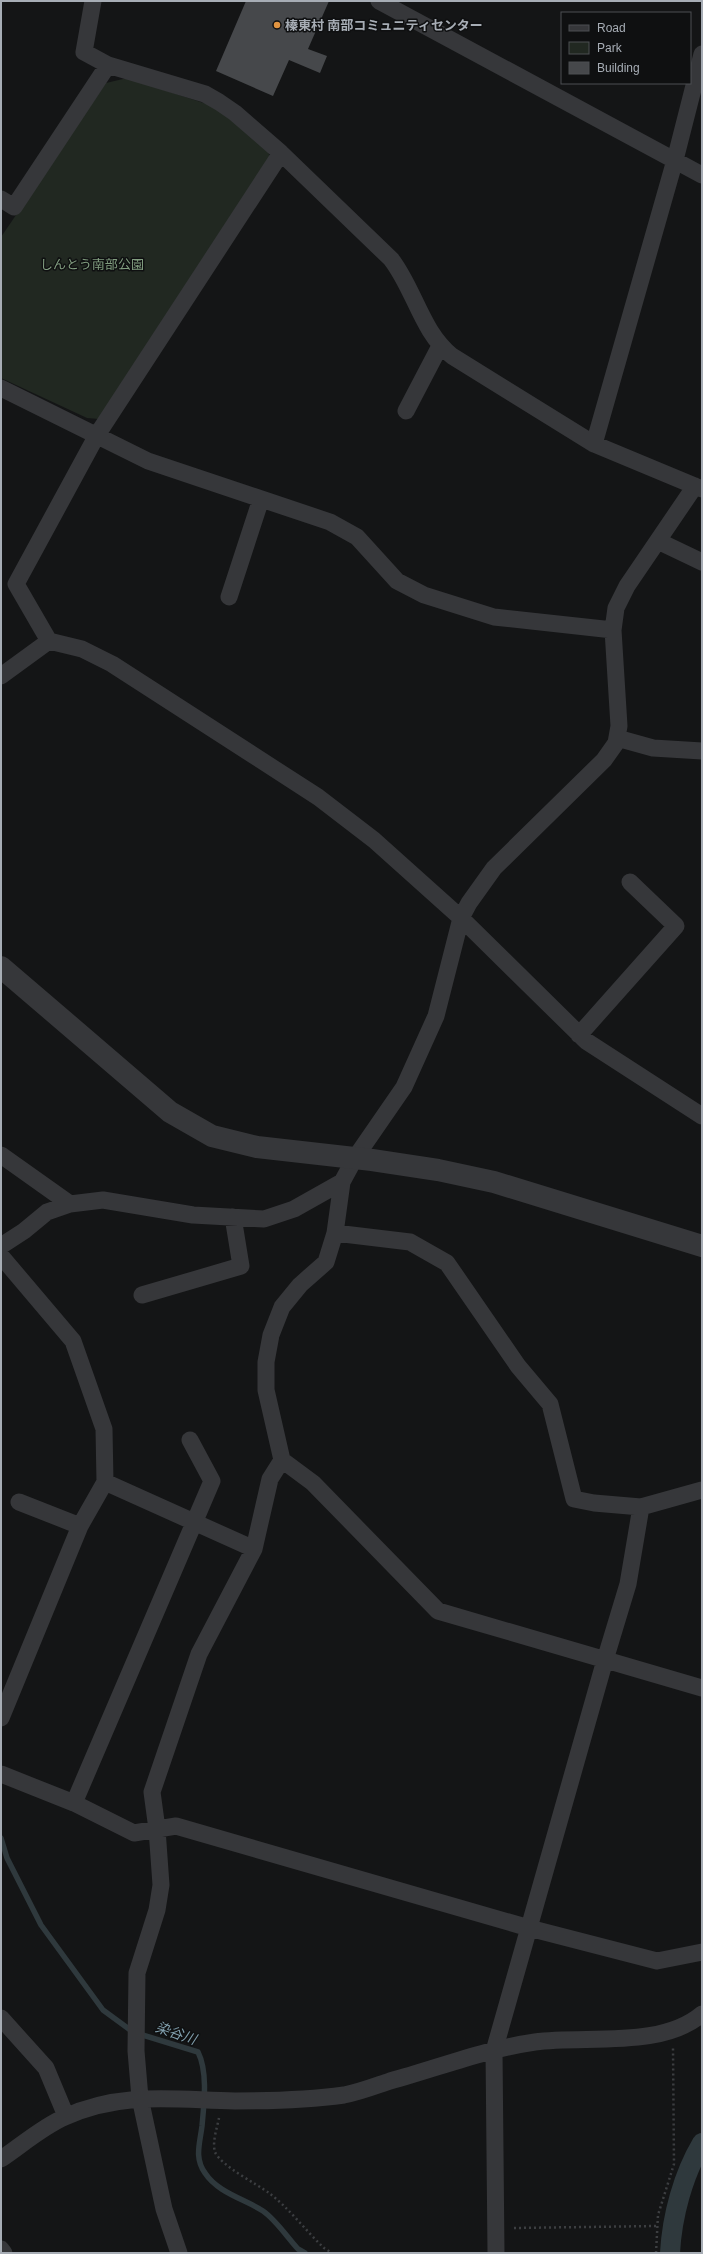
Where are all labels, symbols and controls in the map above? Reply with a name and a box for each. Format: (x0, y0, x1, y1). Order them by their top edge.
legend (561, 12, 691, 84)
place label: 榛東村 南部コミュニティセンター (285, 18, 483, 33)
marker: 榛東村 南部コミュニティセンター (272, 20, 282, 30)
text: Road (597, 21, 626, 35)
text: Park (597, 41, 623, 55)
text: Building (597, 61, 640, 75)
park label: しんとう南部公園 (40, 257, 144, 272)
water label: 染谷川 (154, 2019, 200, 2048)

